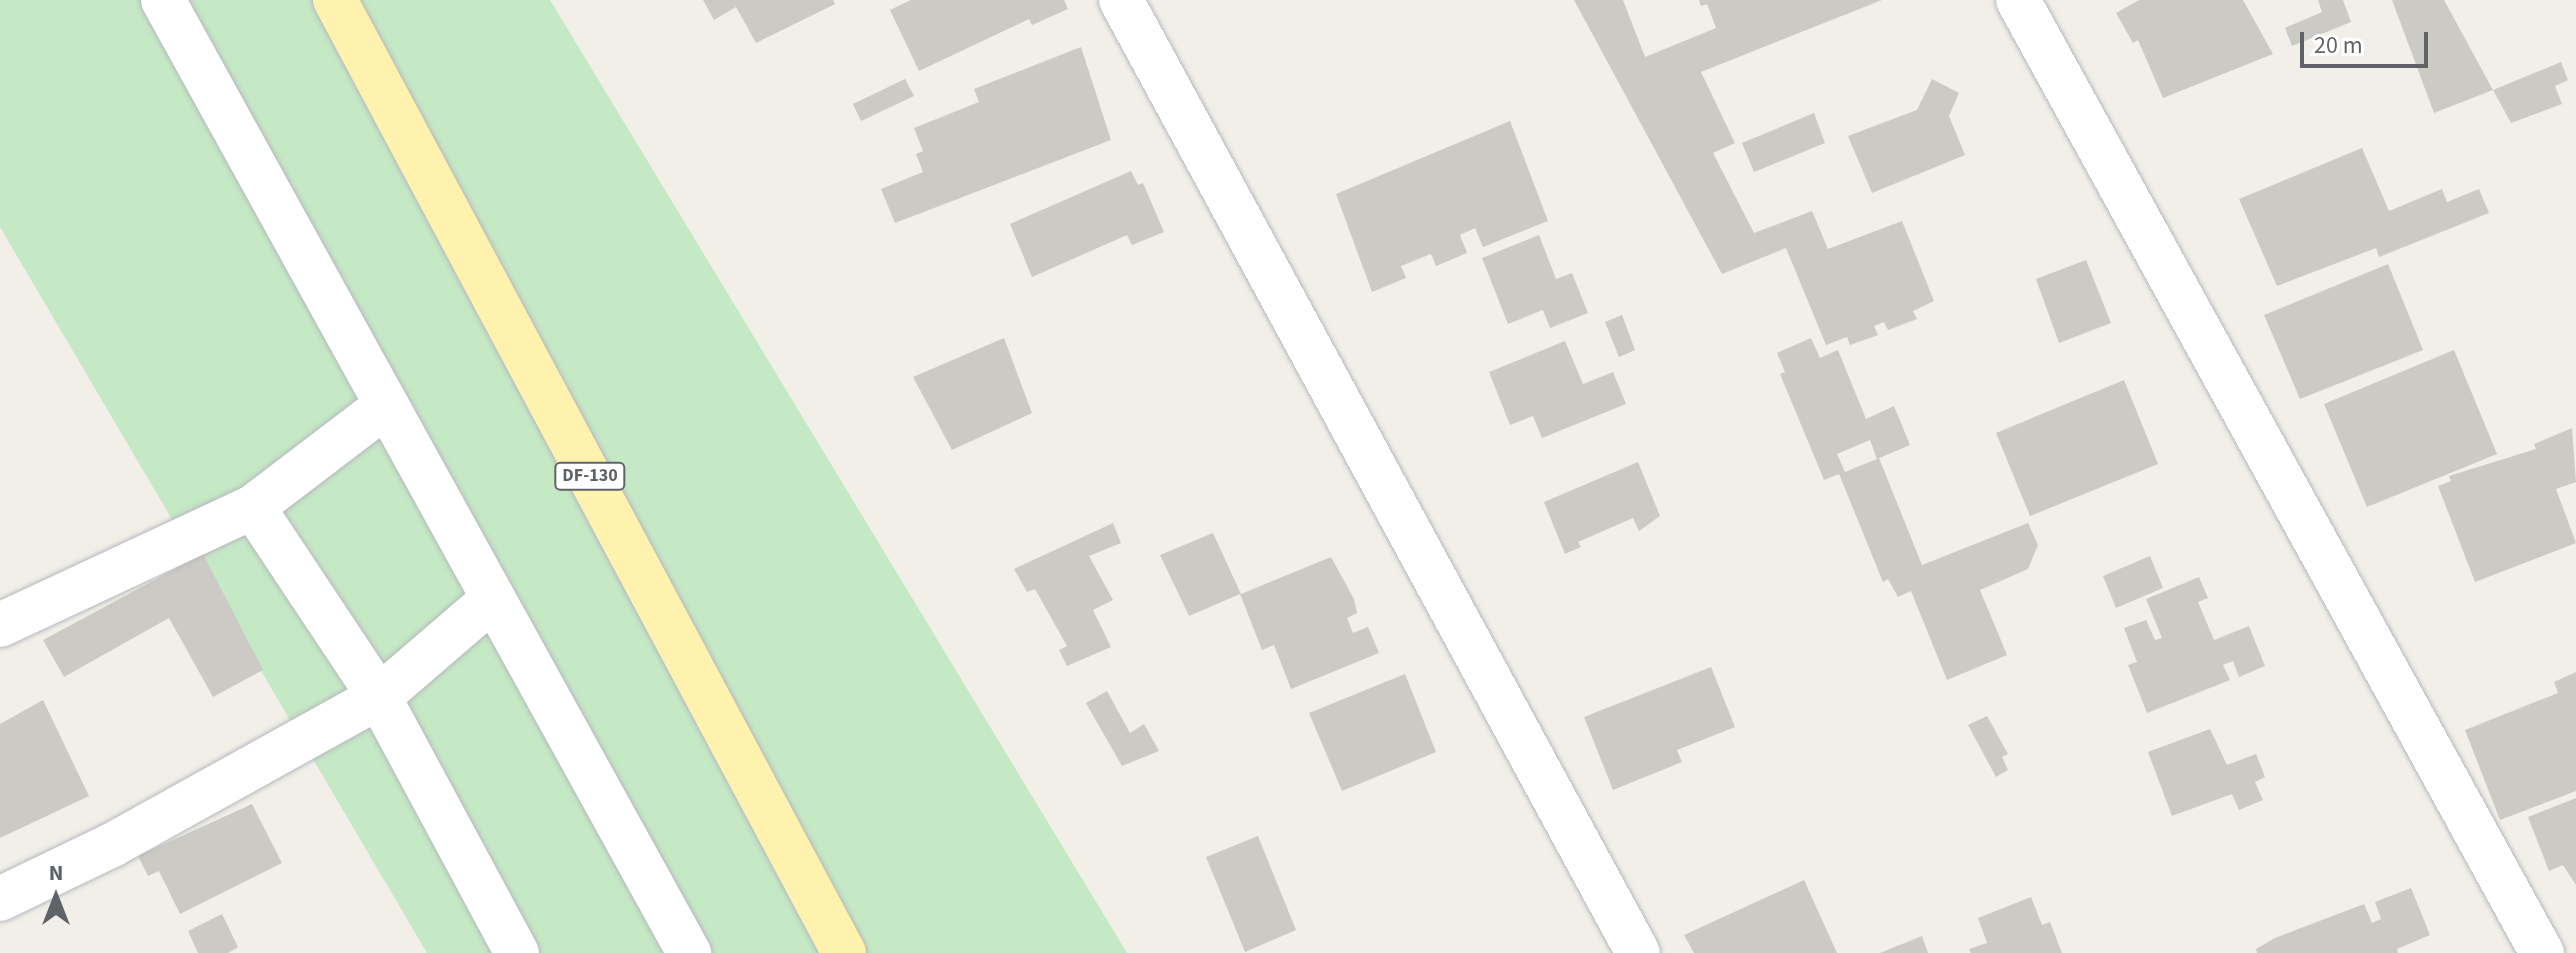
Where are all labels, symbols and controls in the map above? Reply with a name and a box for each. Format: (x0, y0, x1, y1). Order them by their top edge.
scale bar (2304, 16, 2432, 66)
text: 20 m (2314, 28, 2363, 63)
road number: DF-130 (554, 462, 626, 490)
north arrow (16, 857, 96, 937)
text: N (49, 857, 63, 889)

